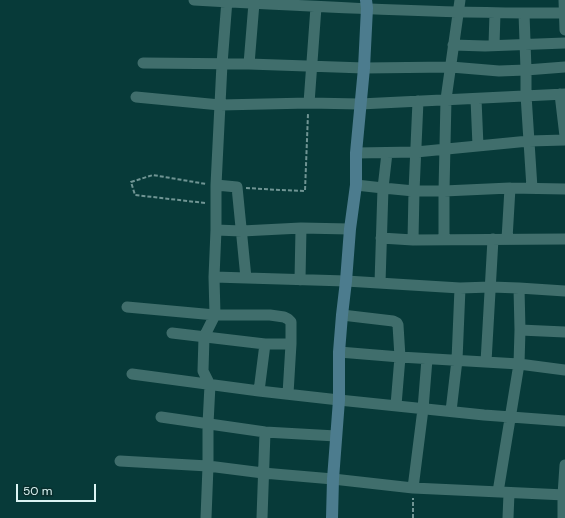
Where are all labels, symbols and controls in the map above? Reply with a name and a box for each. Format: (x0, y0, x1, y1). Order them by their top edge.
scale bar (18, 476, 98, 502)
text: 50 m (23, 483, 52, 499)

